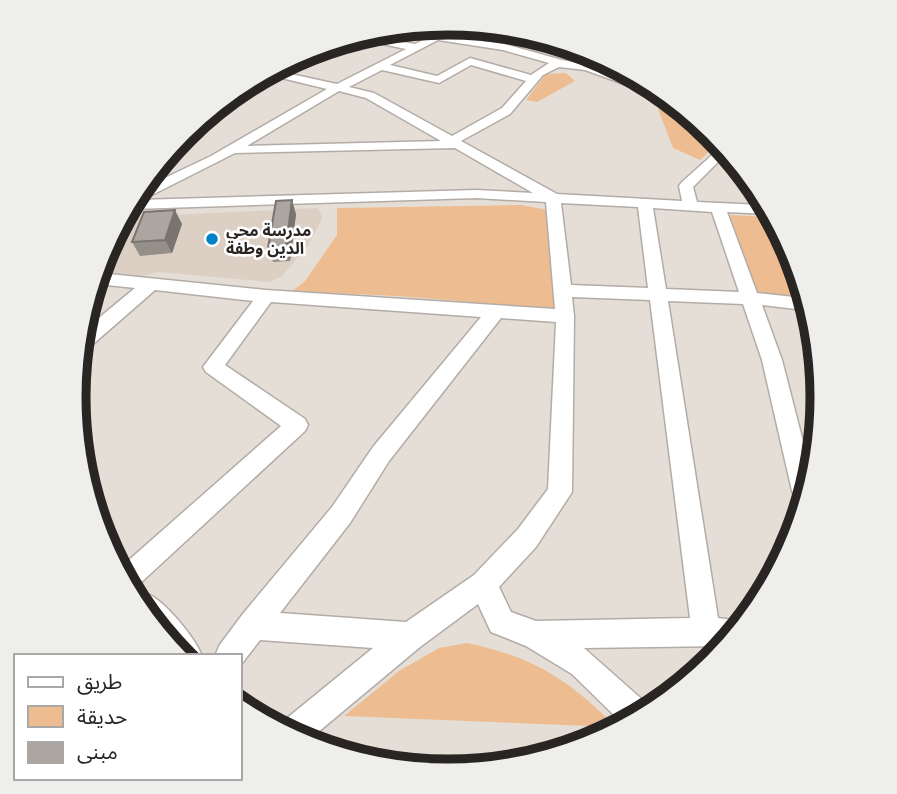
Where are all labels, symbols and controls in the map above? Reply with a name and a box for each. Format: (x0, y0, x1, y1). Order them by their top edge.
place label: مدرسة محي الدين وطفة (226, 220, 311, 258)
marker: مدرسة محي الدين وطفة (204, 231, 220, 247)
legend (14, 654, 242, 780)
text: طريق (77, 668, 122, 695)
text: حديقة (77, 703, 127, 730)
text: مبنى (77, 738, 118, 765)

